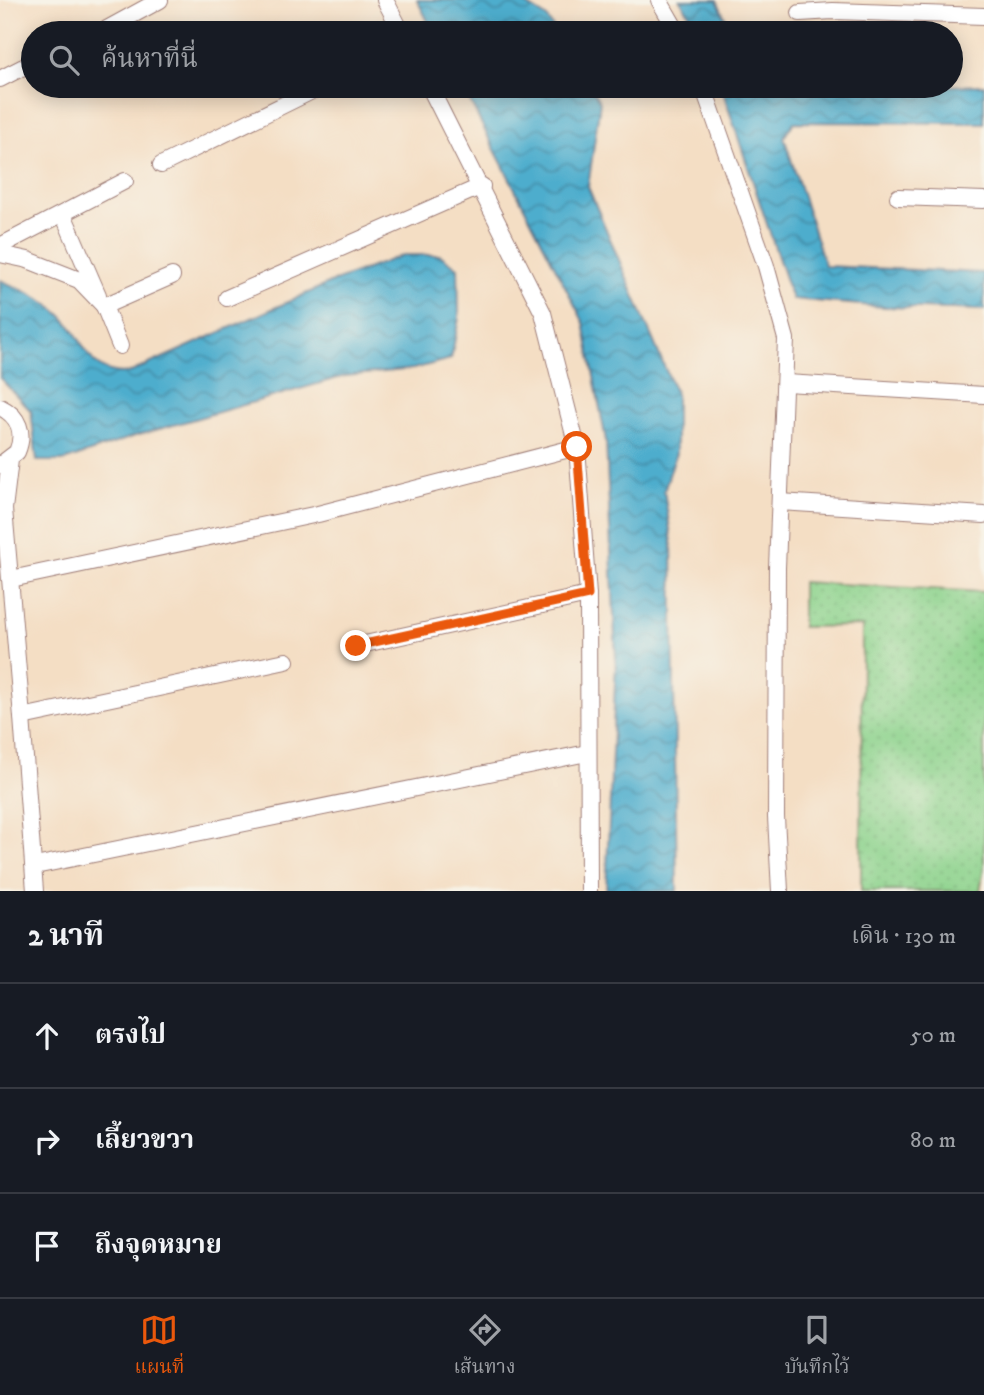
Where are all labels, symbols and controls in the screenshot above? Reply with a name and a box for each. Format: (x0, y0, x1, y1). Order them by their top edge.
search box (21, 21, 963, 98)
icon: search (45, 41, 83, 79)
text: ค้นหาที่นี่ (101, 43, 198, 76)
route start (561, 431, 592, 462)
route end (340, 630, 371, 661)
text: 2 นาที (28, 918, 104, 955)
text: เดิน · 130 m (851, 922, 956, 951)
icon: ahead (28, 1017, 66, 1055)
text: ตรงไป (95, 1019, 166, 1052)
text: 50 m (910, 1021, 956, 1050)
icon: right (28, 1122, 66, 1160)
text: เลี้ยวขวา (95, 1124, 194, 1157)
text: 80 m (910, 1126, 956, 1155)
icon: arrive (28, 1227, 66, 1265)
text: ถึงจุดหมาย (95, 1229, 222, 1262)
tab: แผนที่ (135, 1311, 184, 1383)
tab: เส้นทาง (454, 1311, 515, 1383)
tab: บันทึกไว้ (785, 1311, 849, 1383)

